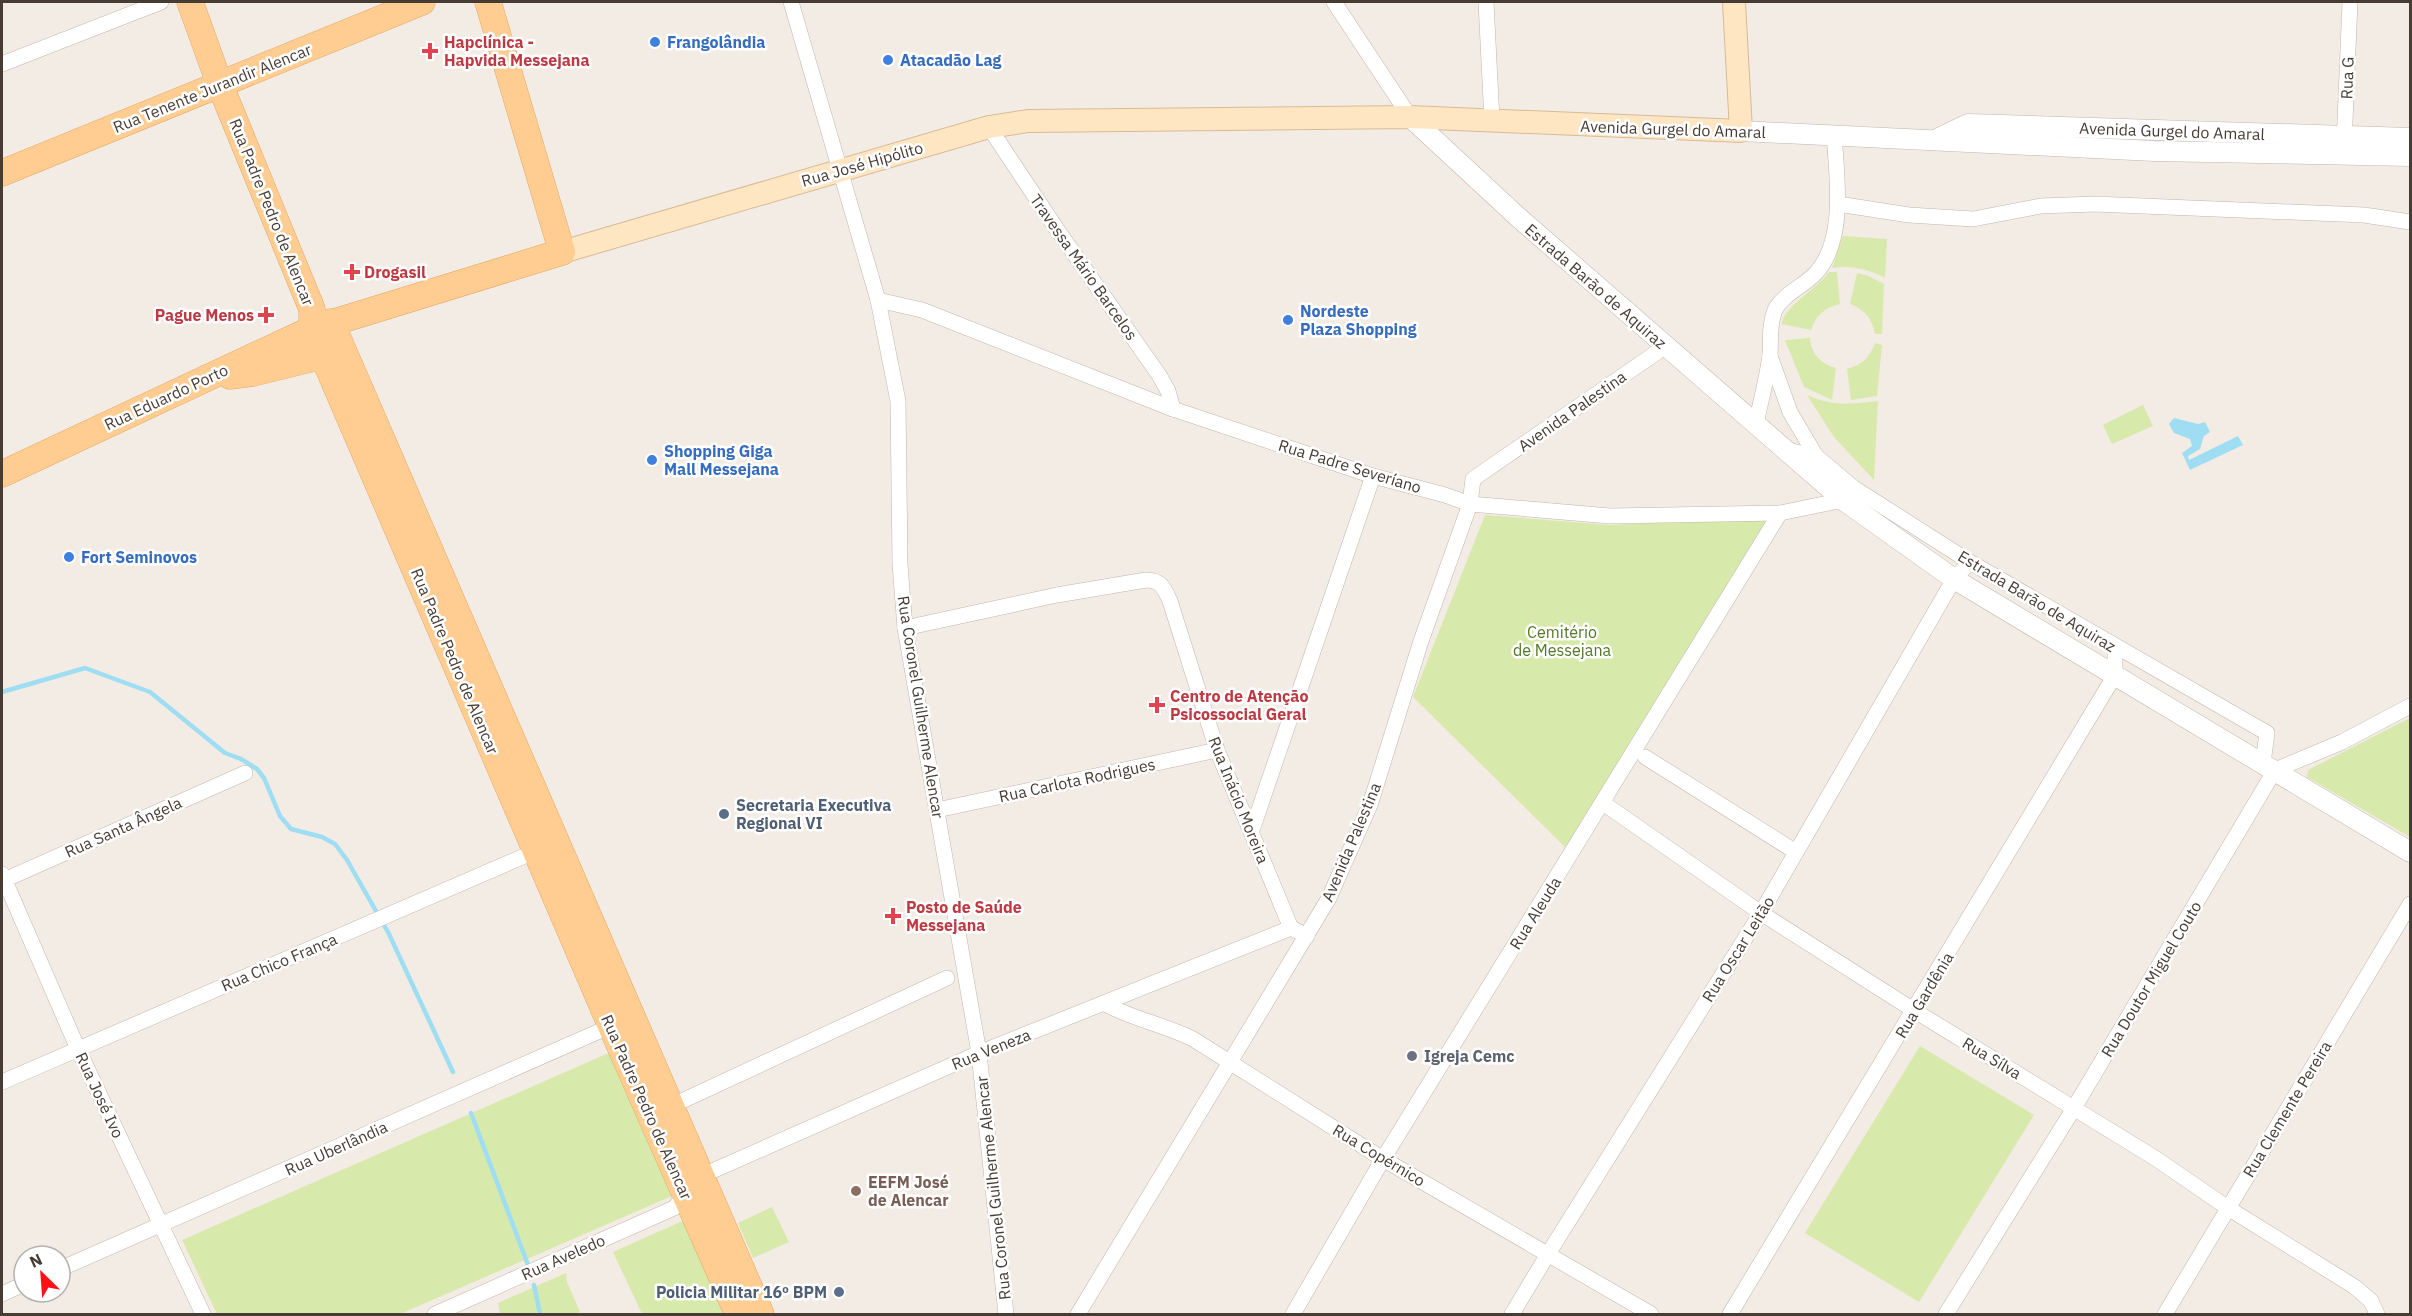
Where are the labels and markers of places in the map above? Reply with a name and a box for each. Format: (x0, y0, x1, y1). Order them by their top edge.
place label: Hapclínica - Hapvida Messejana (444, 32, 590, 70)
place label: Frangolândia (667, 32, 765, 52)
marker: Frangolândia (648, 35, 662, 49)
marker: Hapclínica - Hapvida Messejana (421, 42, 439, 60)
place label: Atacadão Lag (900, 50, 1002, 70)
marker: Atacadão Lag (881, 53, 895, 67)
place label: Drogasil (364, 262, 426, 282)
marker: Drogasil (345, 265, 359, 279)
place label: Nordeste Plaza Shopping (1300, 301, 1417, 339)
place label: Pague Menos (155, 305, 254, 325)
marker: Pague Menos (259, 308, 273, 322)
marker: Nordeste Plaza Shopping (1281, 313, 1295, 327)
place label: Shopping Giga Mall Messejana (664, 441, 779, 479)
marker: Shopping Giga Mall Messejana (645, 453, 659, 467)
place label: Fort Seminovos (81, 547, 197, 567)
marker: Fort Seminovos (62, 550, 76, 564)
place label: Centro de Atenção Psicossocial Geral (1170, 686, 1308, 724)
marker: Centro de Atenção Psicossocial Geral (1148, 696, 1166, 714)
place label: Secretaria Executiva Regional VI (736, 795, 891, 833)
marker: Secretaria Executiva Regional VI (717, 807, 731, 821)
place label: Posto de Saúde Messejana (906, 897, 1022, 935)
marker: Posto de Saúde Messejana (884, 907, 902, 925)
place label: Igreja Cemc (1424, 1046, 1515, 1066)
marker: Igreja Cemc (1405, 1049, 1419, 1063)
place label: EEFM José de Alencar (868, 1172, 949, 1210)
marker: EEFM José de Alencar (849, 1184, 863, 1198)
place label: Policia Militar 16º BPM (656, 1282, 827, 1302)
marker: Policia Militar 16º BPM (832, 1285, 846, 1299)

